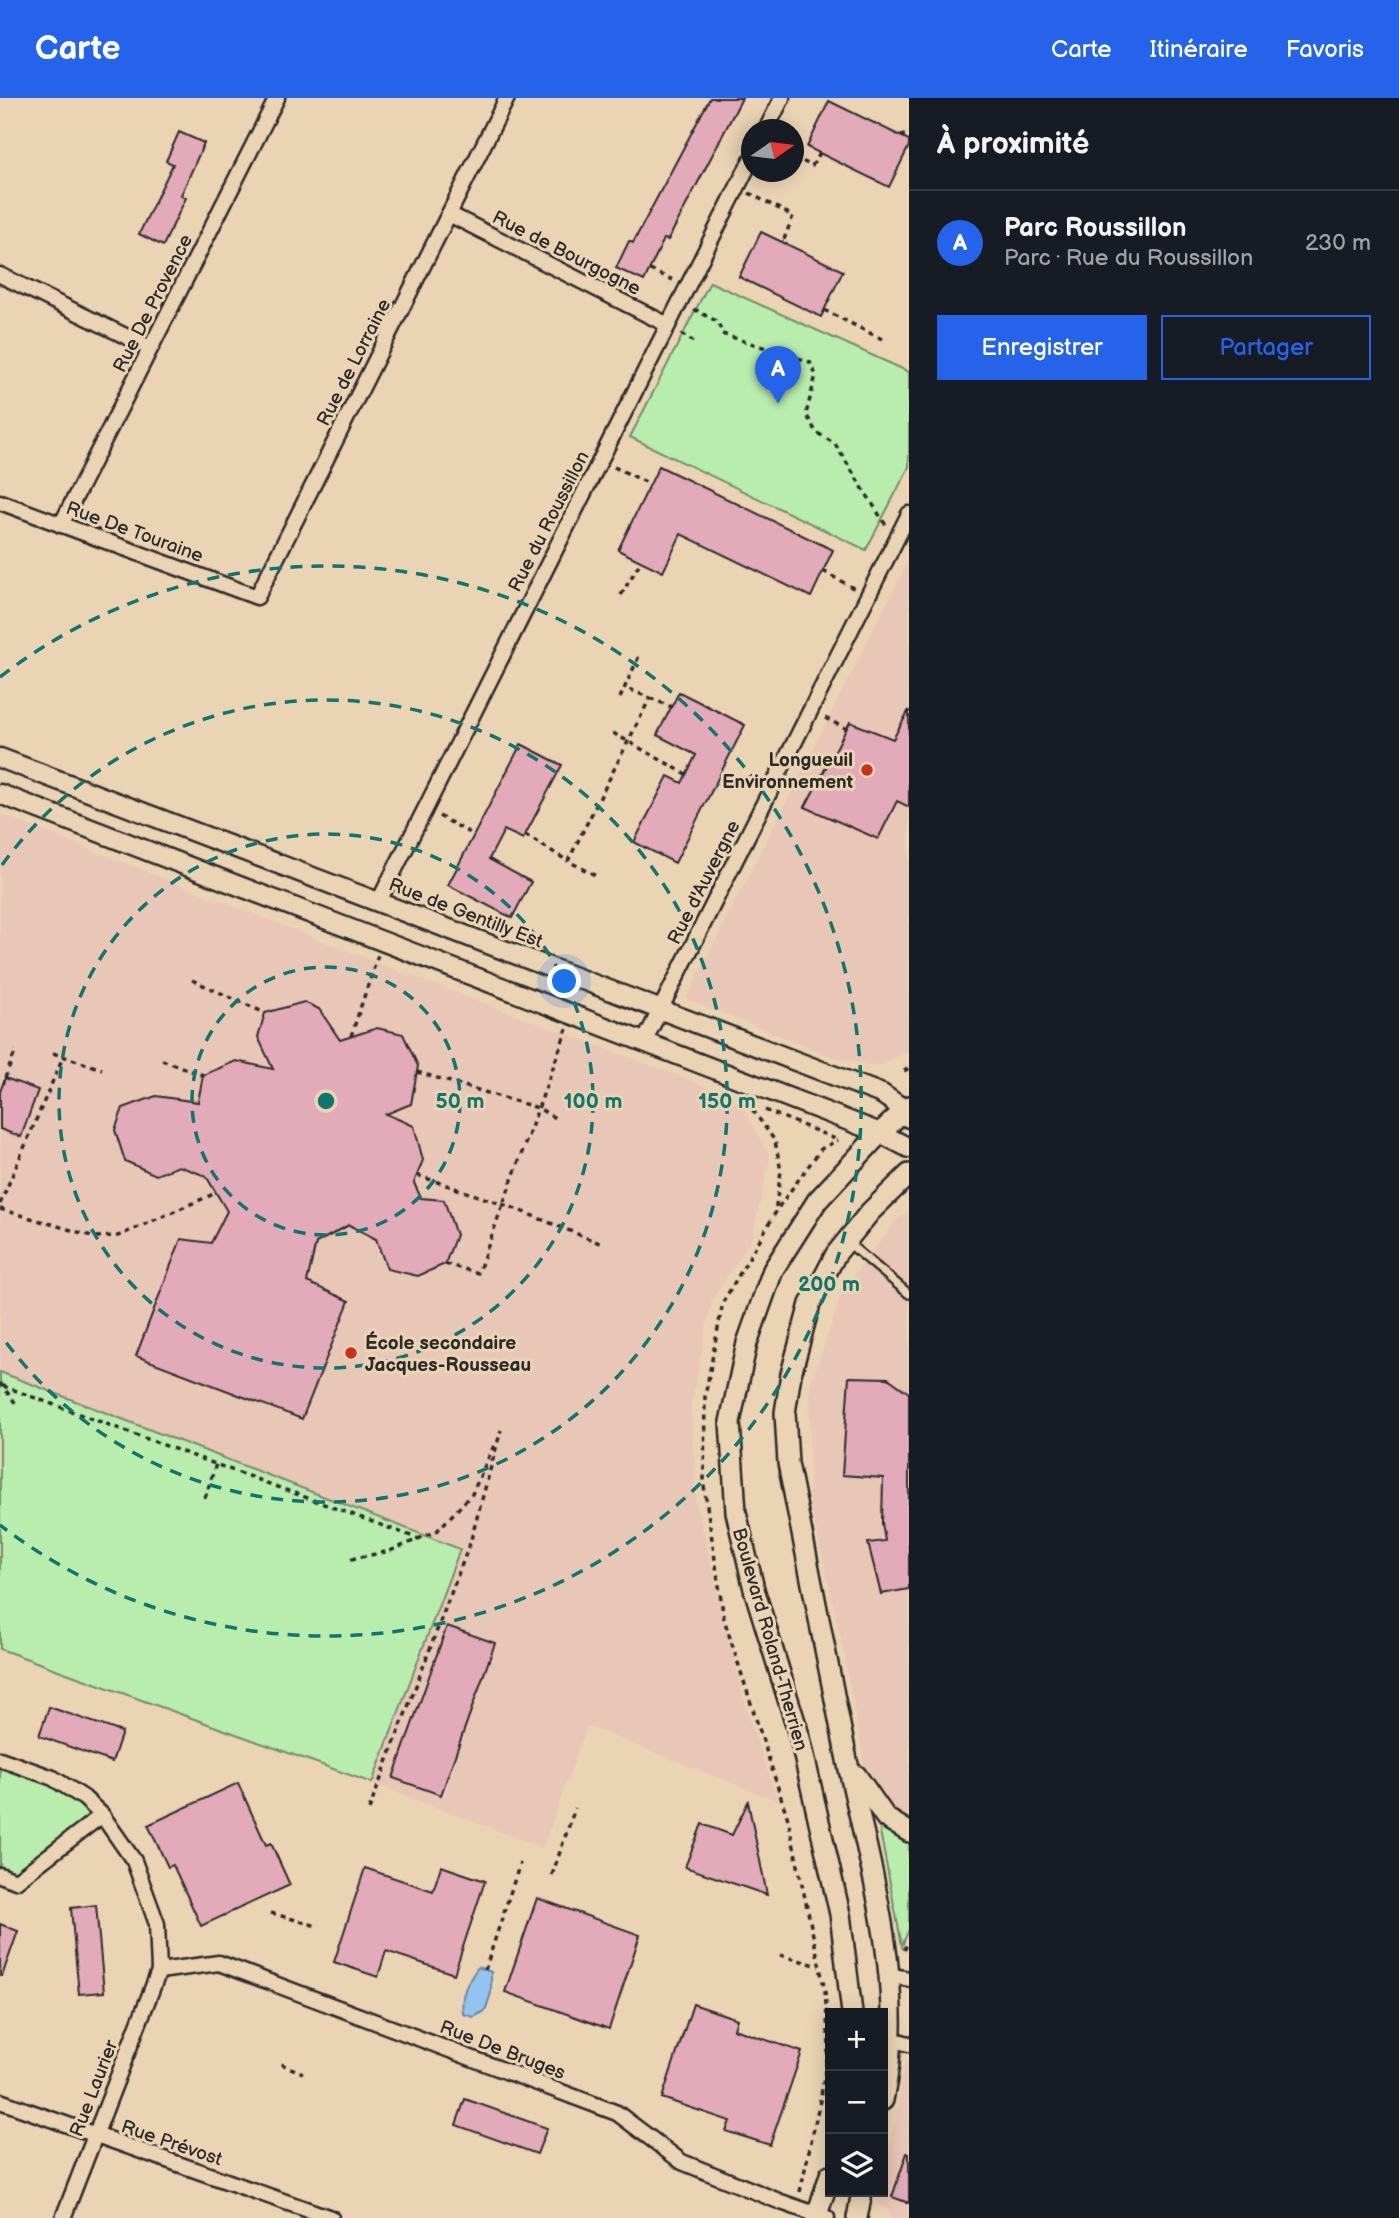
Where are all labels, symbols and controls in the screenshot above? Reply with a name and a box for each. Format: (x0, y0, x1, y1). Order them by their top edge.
text: Carte (35, 29, 121, 69)
text: Carte (1051, 35, 1112, 64)
text: Itinéraire (1150, 35, 1248, 64)
text: Favoris (1286, 35, 1364, 64)
north arrow (741, 119, 804, 182)
text: À proximité (937, 126, 1089, 162)
street label: Rue de Bourgogne (488, 206, 644, 301)
text: Parc Roussillon (1004, 213, 1187, 244)
text: A (953, 229, 967, 257)
text: 230 m (1305, 229, 1371, 257)
street label: Rue De Provence (109, 231, 198, 377)
text: Parc · Rue du Roussillon (1004, 244, 1253, 272)
street label: Rue de Lorraine (312, 295, 396, 430)
button: Enregistrer (937, 315, 1147, 380)
button: Partager (1161, 315, 1371, 380)
pin: A (755, 346, 801, 404)
street label: Rue du Roussillon (504, 447, 595, 596)
street label: Rue De Touraine (63, 497, 206, 568)
place label: Longueuil Environnement (722, 749, 854, 794)
marker: Longueuil Environnement (859, 762, 875, 778)
street label: Rue d'Auvergne (663, 817, 745, 949)
street label: Rue de Gentilly Est (385, 873, 546, 953)
your location (547, 964, 581, 998)
centre of rings (314, 1089, 338, 1113)
text: 50 m (436, 1089, 484, 1114)
text: 100 m (564, 1089, 622, 1114)
text: 150 m (698, 1089, 756, 1114)
text: 200 m (798, 1272, 860, 1297)
place label: École secondaire Jacques-Rousseau (365, 1331, 531, 1377)
marker: École secondaire Jacques-Rousseau (343, 1345, 359, 1361)
street label: Boulevard Roland-Therrien (727, 1525, 812, 1753)
map controls (825, 2008, 888, 2197)
button: + (825, 2008, 888, 2071)
street label: Rue De Bruges (436, 2016, 568, 2085)
street label: Rue Laurier (65, 2036, 124, 2140)
button: − (825, 2071, 888, 2134)
street label: Rue Prévost (118, 2115, 225, 2171)
button: layers (825, 2134, 888, 2197)

